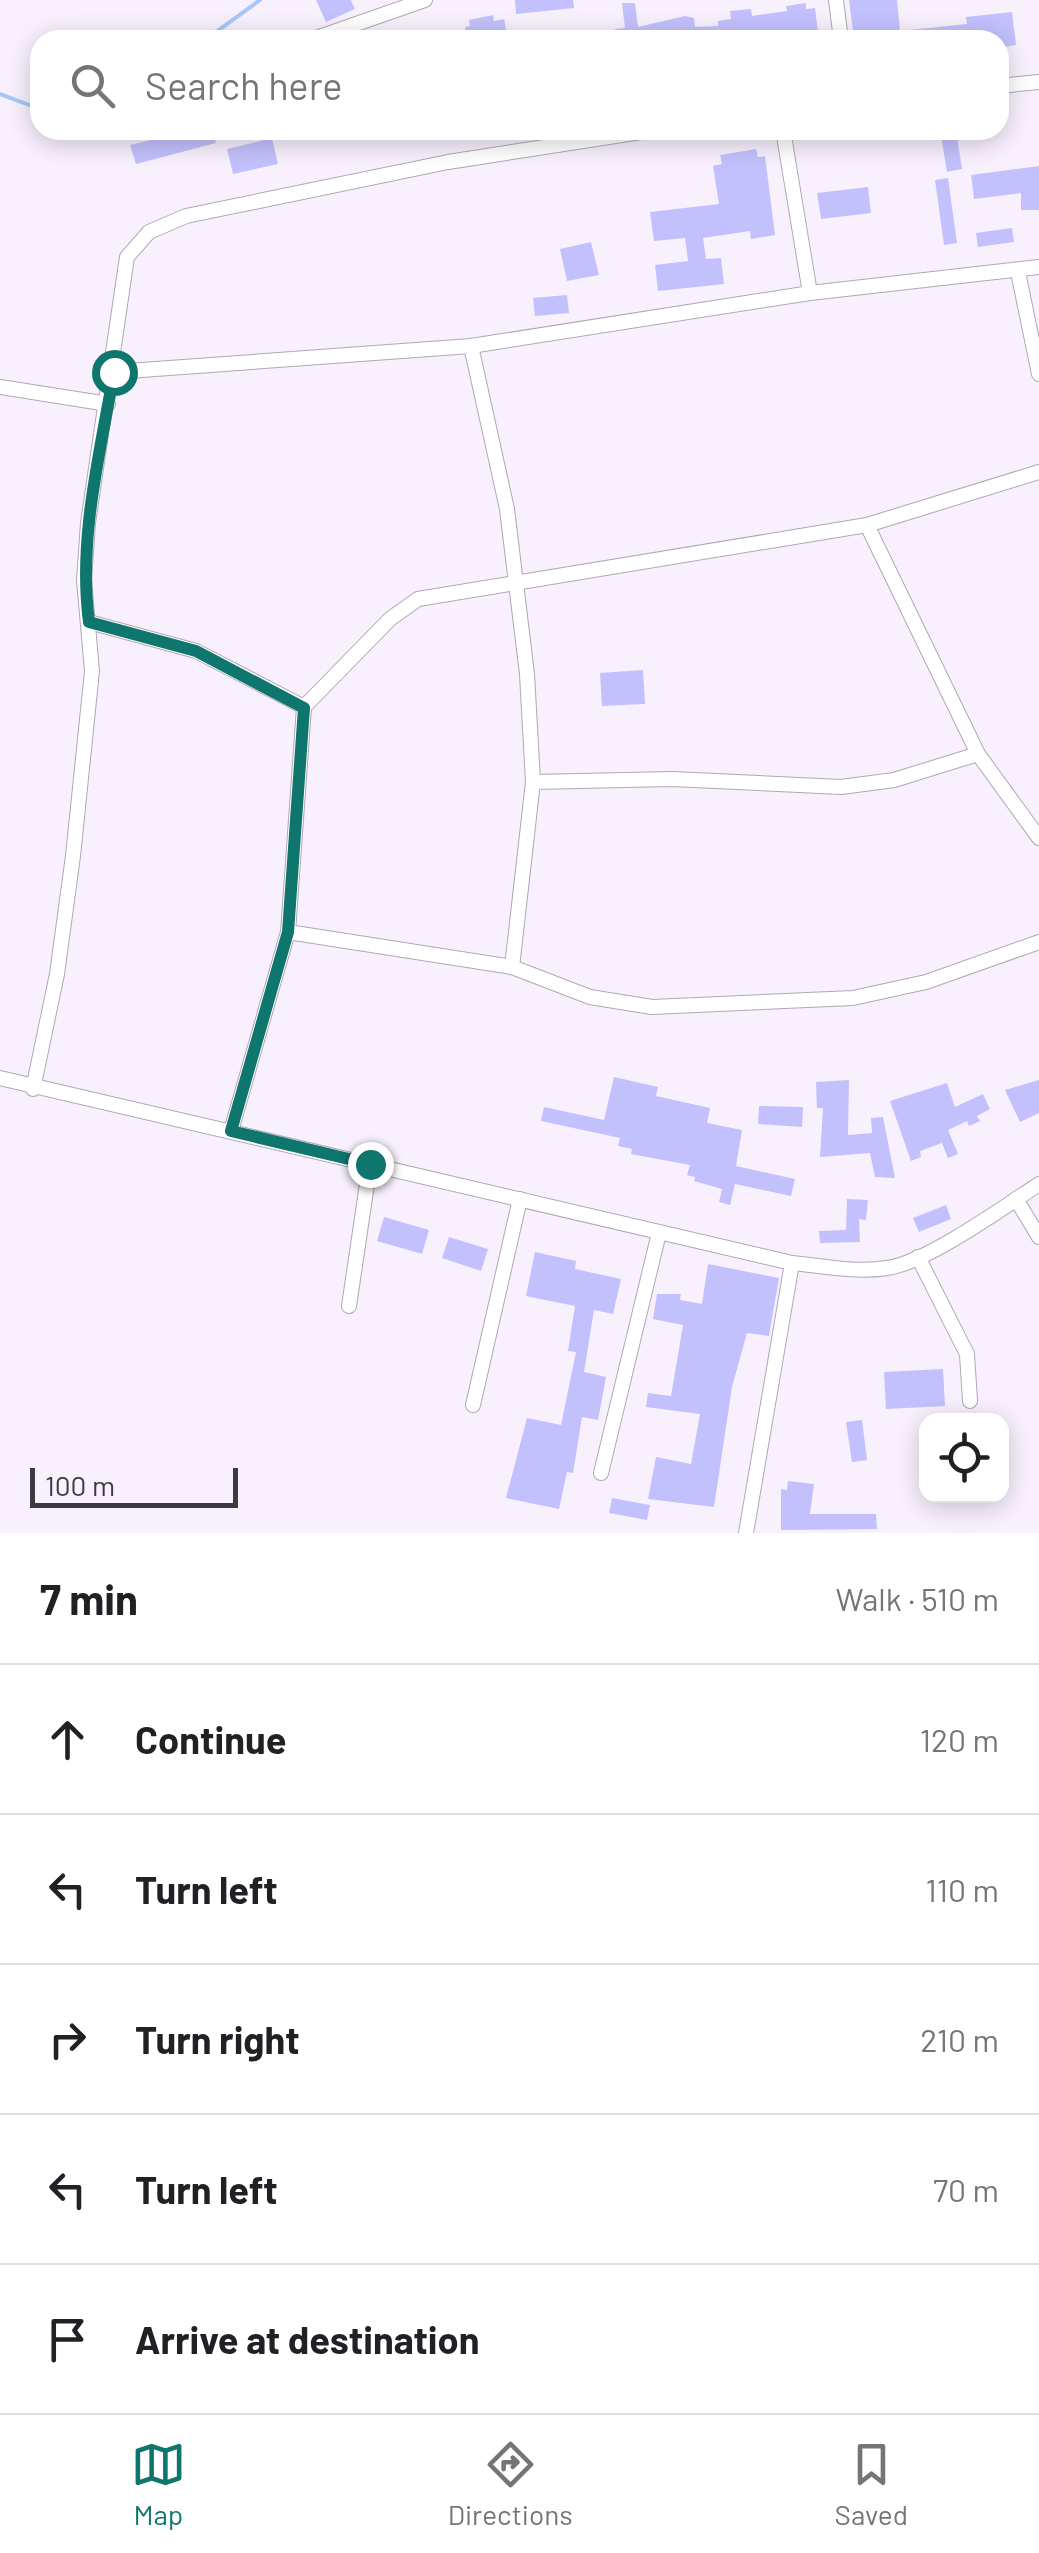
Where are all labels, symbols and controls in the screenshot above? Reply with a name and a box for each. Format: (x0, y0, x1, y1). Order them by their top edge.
search box (30, 30, 1009, 140)
icon: search (65, 58, 120, 113)
text: Search here (145, 62, 343, 108)
route start (92, 350, 138, 396)
route end (348, 1142, 394, 1188)
map controls (919, 1413, 1009, 1503)
button: locate (919, 1413, 1009, 1503)
scale bar (30, 1463, 238, 1508)
text: 100 m (45, 1468, 115, 1502)
text: 7 min (40, 1573, 138, 1623)
text: Walk · 510 m (835, 1579, 999, 1617)
icon: ahead (40, 1712, 95, 1767)
text: Continue (135, 1716, 286, 1762)
text: 120 m (920, 1720, 999, 1758)
icon: left (40, 1862, 95, 1917)
text: Turn left (135, 1866, 278, 1912)
text: 110 m (926, 1870, 999, 1908)
icon: right (40, 2012, 95, 2067)
text: Turn right (135, 2016, 300, 2062)
text: 210 m (920, 2020, 999, 2058)
icon: left (40, 2162, 95, 2217)
text: Turn left (135, 2166, 278, 2212)
text: 70 m (933, 2170, 999, 2208)
icon: arrive (40, 2312, 95, 2367)
text: Arrive at destination (135, 2316, 480, 2362)
tab: Map (131, 2437, 186, 2531)
tab: Directions (448, 2437, 573, 2531)
tab: Saved (835, 2437, 908, 2531)

